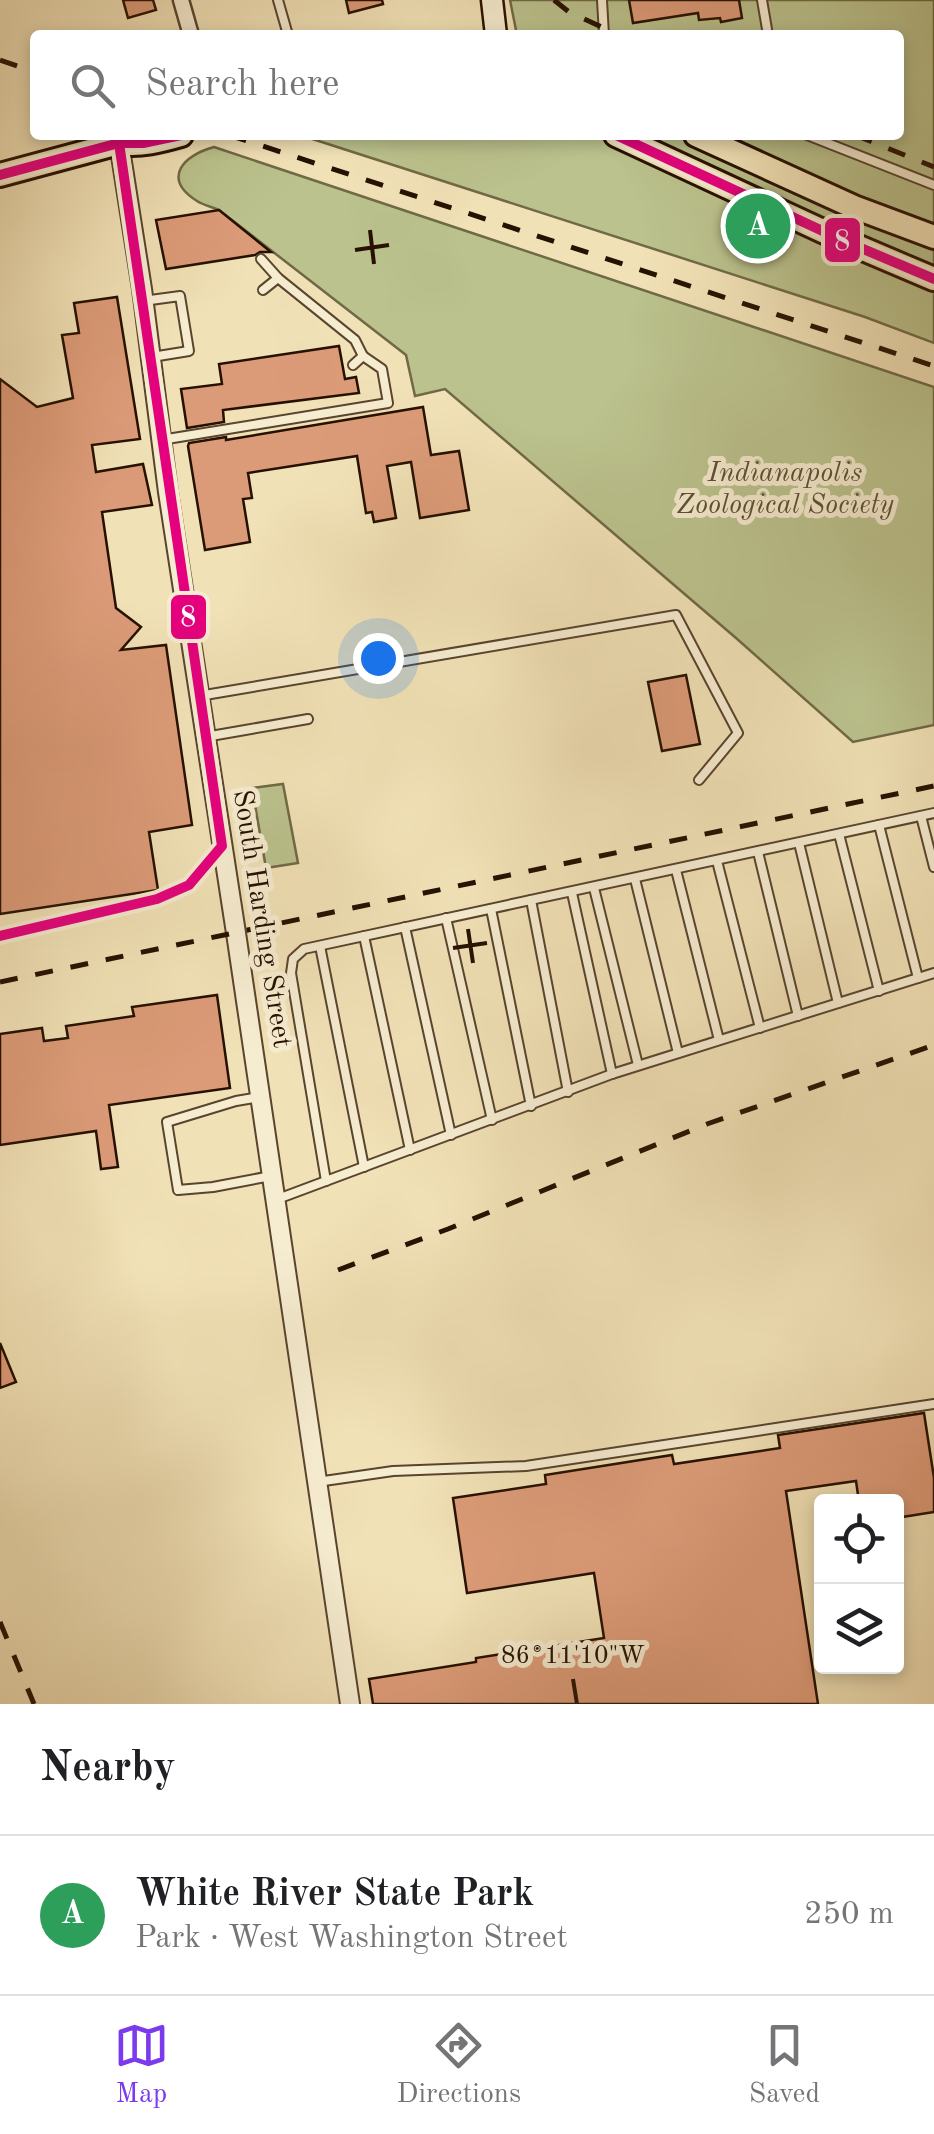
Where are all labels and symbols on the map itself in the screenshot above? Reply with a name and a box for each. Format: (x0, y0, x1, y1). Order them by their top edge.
pin: A (726, 188, 790, 264)
line badge: 8 (823, 216, 862, 264)
text: 8 (834, 229, 850, 257)
park label: Indianapolis Zoological Society (676, 460, 895, 520)
line badge: 8 (169, 593, 208, 641)
text: 8 (180, 605, 196, 633)
your location (353, 633, 404, 684)
street label: South Harding Street (227, 788, 295, 1050)
text: 86°11'10"W (501, 1644, 645, 1669)

